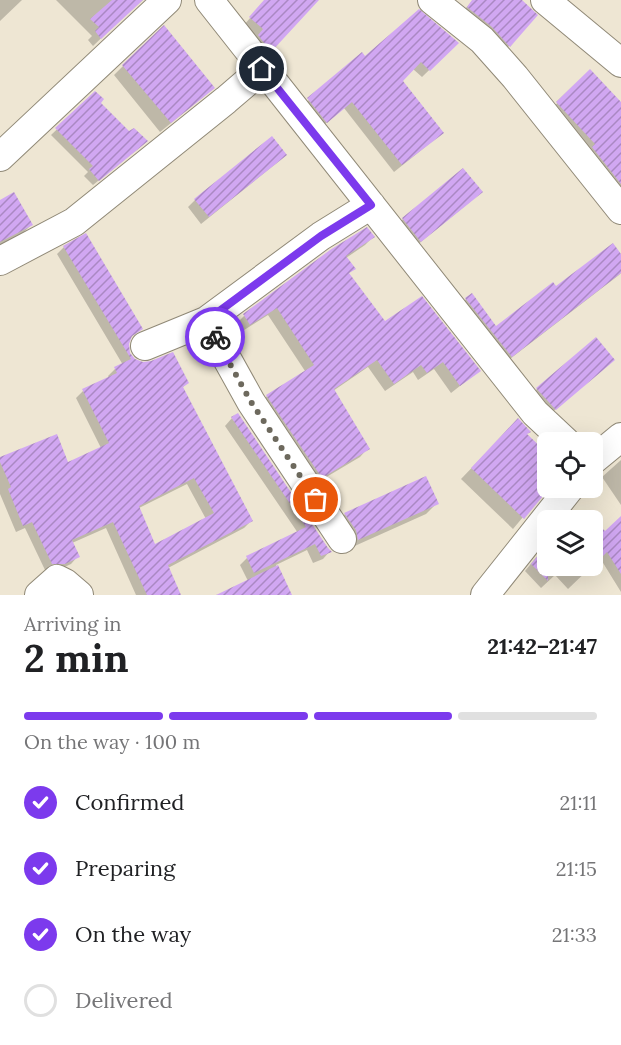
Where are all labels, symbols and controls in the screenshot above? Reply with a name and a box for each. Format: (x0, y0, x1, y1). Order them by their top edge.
pin (236, 43, 287, 94)
icon: home (245, 52, 278, 85)
courier (185, 307, 245, 367)
icon: bike (199, 321, 232, 354)
map controls (537, 432, 603, 576)
button: locate (537, 432, 603, 498)
pin (290, 474, 341, 525)
icon: bag (299, 483, 332, 516)
button: layers (537, 510, 603, 576)
text: Arriving in (24, 611, 121, 636)
text: 21:42–21:47 (487, 632, 597, 660)
text: 2 min (24, 633, 129, 683)
text: On the way · 100 m (24, 729, 200, 754)
icon: check (24, 786, 57, 819)
text: Confirmed (75, 788, 184, 816)
text: 21:11 (559, 790, 597, 815)
icon: check (24, 852, 57, 885)
text: Preparing (75, 854, 175, 882)
text: 21:15 (556, 856, 597, 881)
icon: check (24, 918, 57, 951)
text: On the way (75, 920, 191, 948)
text: 21:33 (552, 922, 597, 947)
text: Delivered (75, 986, 173, 1014)

